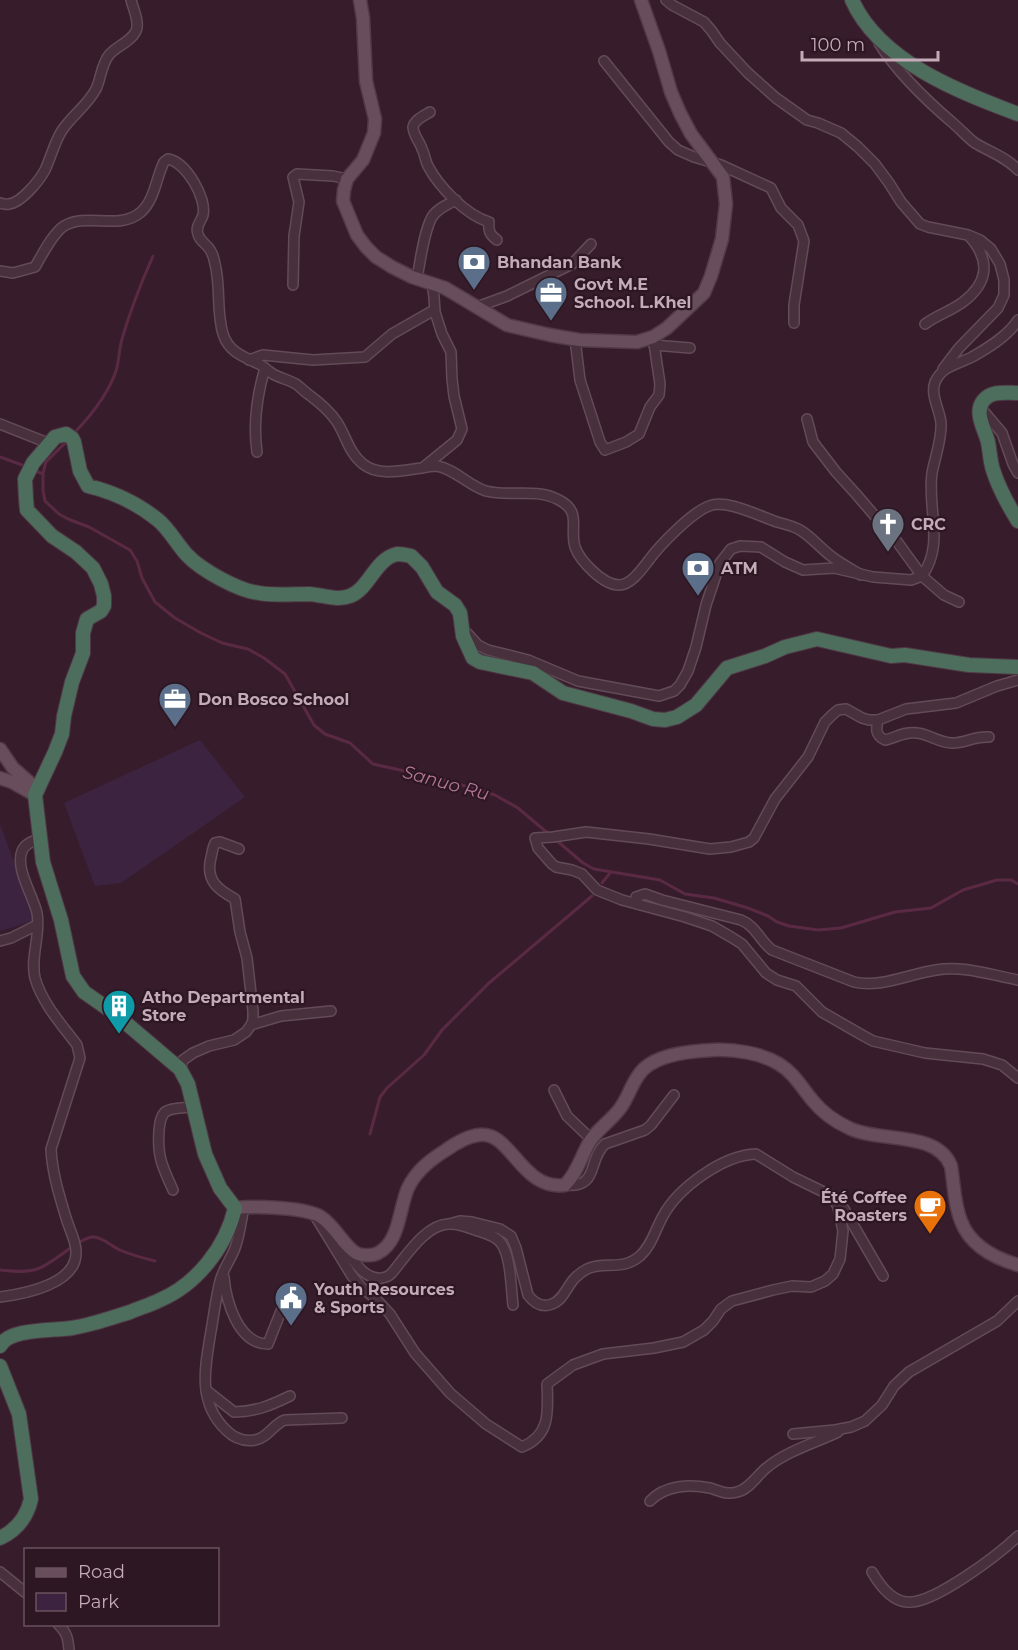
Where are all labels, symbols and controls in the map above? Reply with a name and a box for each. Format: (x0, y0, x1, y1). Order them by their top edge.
scale bar (802, 24, 938, 62)
text: 100 m (811, 34, 865, 56)
bank icon: Bhandan Bank (456, 244, 492, 291)
place label: Bhandan Bank (497, 253, 622, 272)
office icon: Govt M.E School. L.Khel (533, 275, 569, 322)
place label: Govt M.E School. L.Khel (574, 275, 691, 312)
church icon: CRC (870, 506, 906, 553)
place label: CRC (911, 515, 946, 534)
bank icon: ATM (680, 550, 716, 597)
place label: ATM (720, 559, 758, 578)
office icon: Don Bosco School (157, 681, 193, 728)
place label: Don Bosco School (198, 690, 349, 709)
water label: Sanuo Ru (400, 761, 492, 805)
building icon: Atho Departmental Store (101, 988, 137, 1035)
place label: Atho Departmental Store (141, 988, 305, 1025)
place label: Été Coffee Roasters (821, 1188, 908, 1225)
cafe icon: Été Coffee Roasters (912, 1188, 948, 1235)
public building icon: Youth Resources & Sports (273, 1280, 309, 1327)
place label: Youth Resources & Sports (313, 1280, 455, 1317)
legend (24, 1548, 219, 1626)
text: Road (78, 1561, 125, 1583)
text: Park (78, 1591, 119, 1613)

